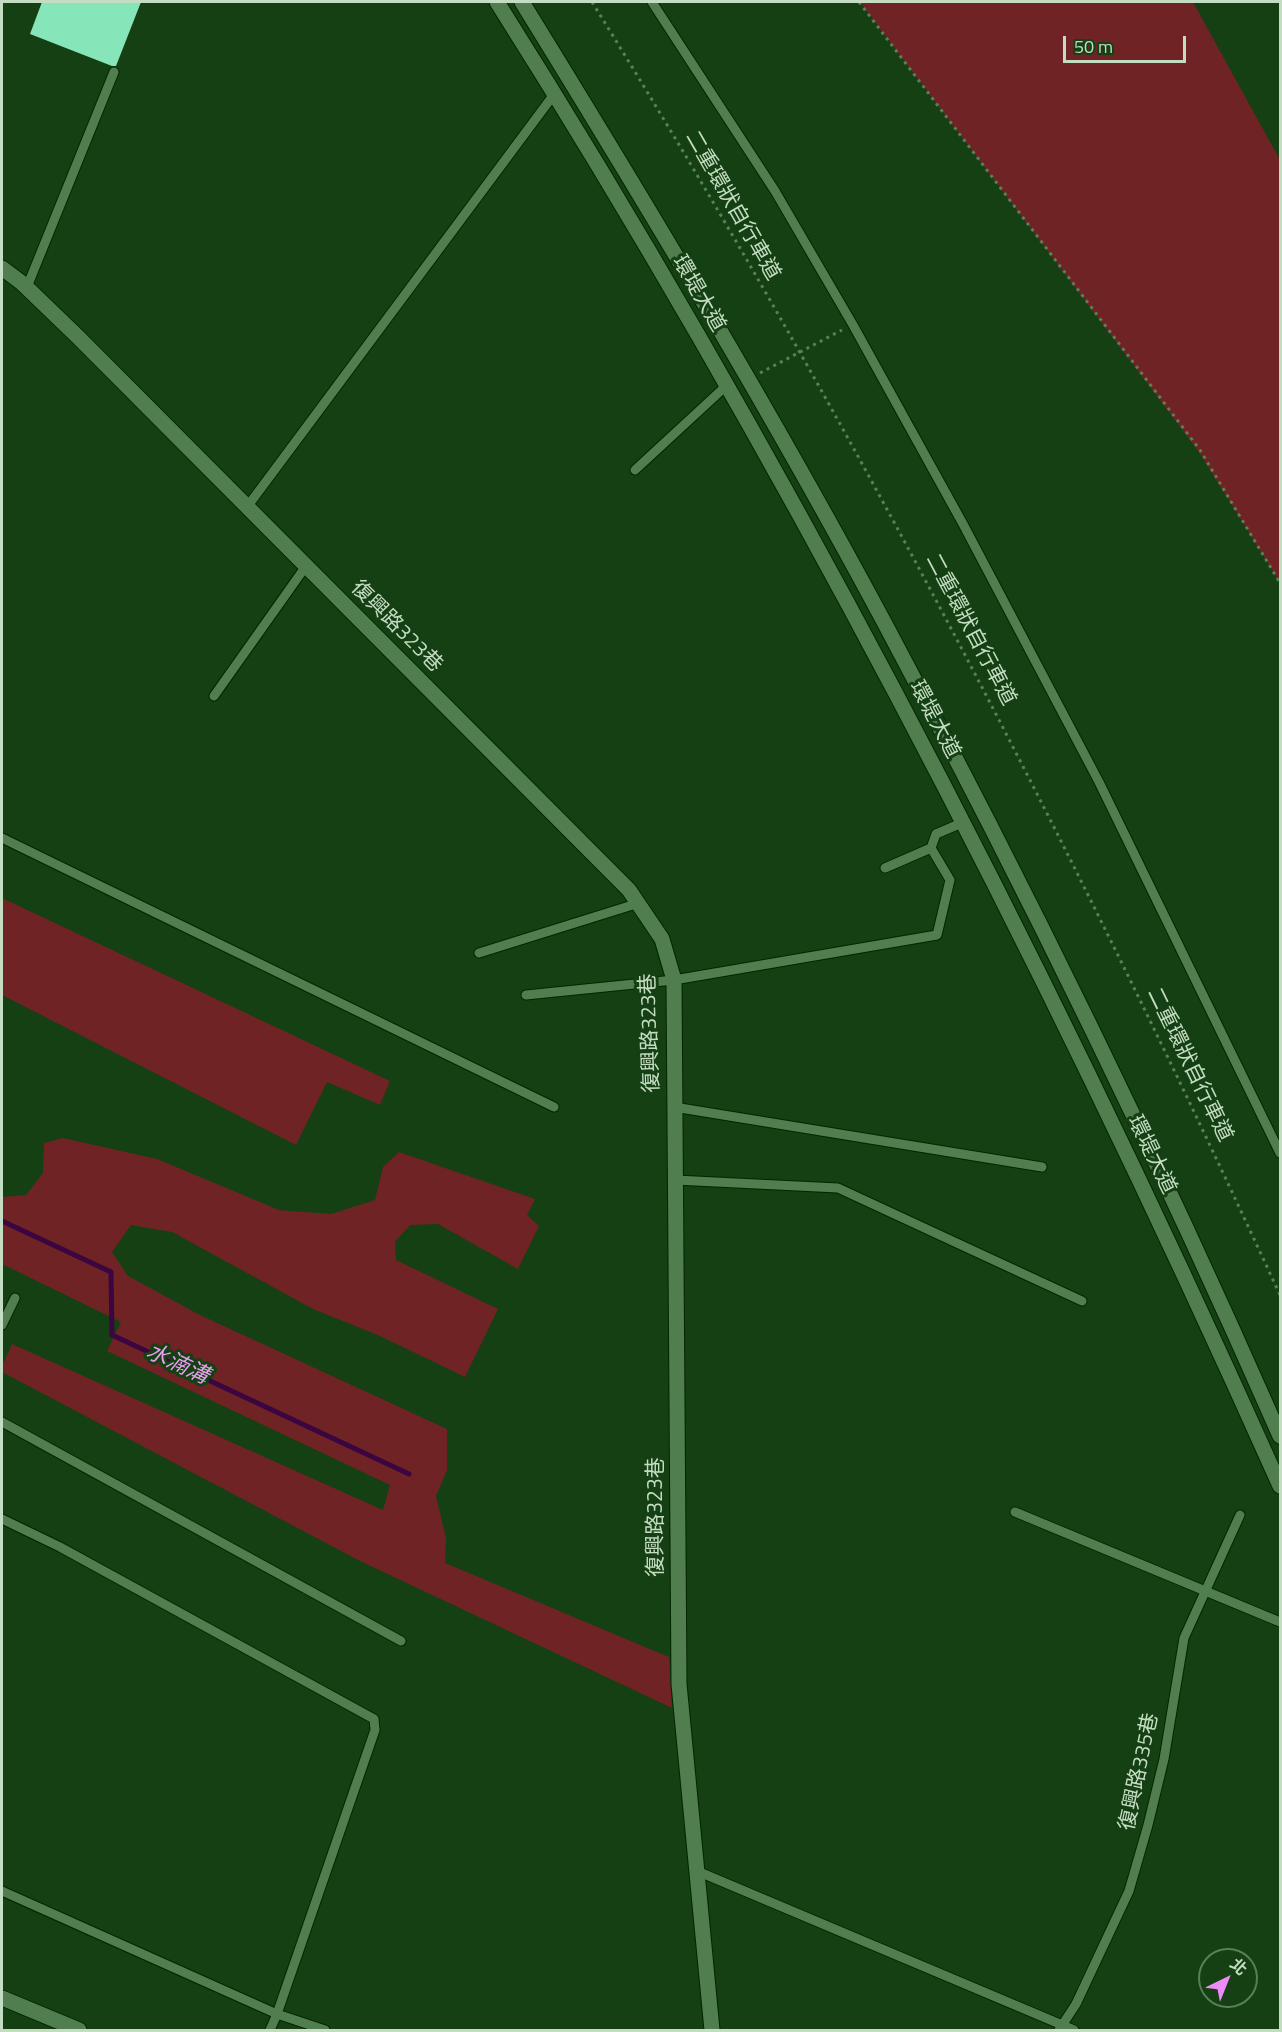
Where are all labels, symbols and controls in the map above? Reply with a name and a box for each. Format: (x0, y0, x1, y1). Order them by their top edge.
scale bar (1066, 24, 1189, 62)
text: 50 m (1074, 33, 1113, 60)
street label: 二重環狀自行車道 (679, 127, 785, 285)
street label: 環堤大道 (666, 251, 730, 337)
street label: 二重環狀自行車道 (919, 550, 1021, 710)
street label: 復興路323巷 (345, 576, 447, 678)
street label: 環堤大道 (903, 677, 965, 763)
street label: 復興路323巷 (636, 973, 666, 1093)
street label: 二重環狀自行車道 (1141, 984, 1237, 1146)
street label: 環堤大道 (1121, 1112, 1181, 1198)
water label: 水湳溝 (142, 1339, 212, 1391)
street label: 復興路323巷 (644, 1457, 670, 1577)
street label: 復興路335巷 (1115, 1711, 1165, 1833)
north arrow (1198, 1948, 1258, 2008)
text: 北 (1225, 1952, 1253, 1981)

